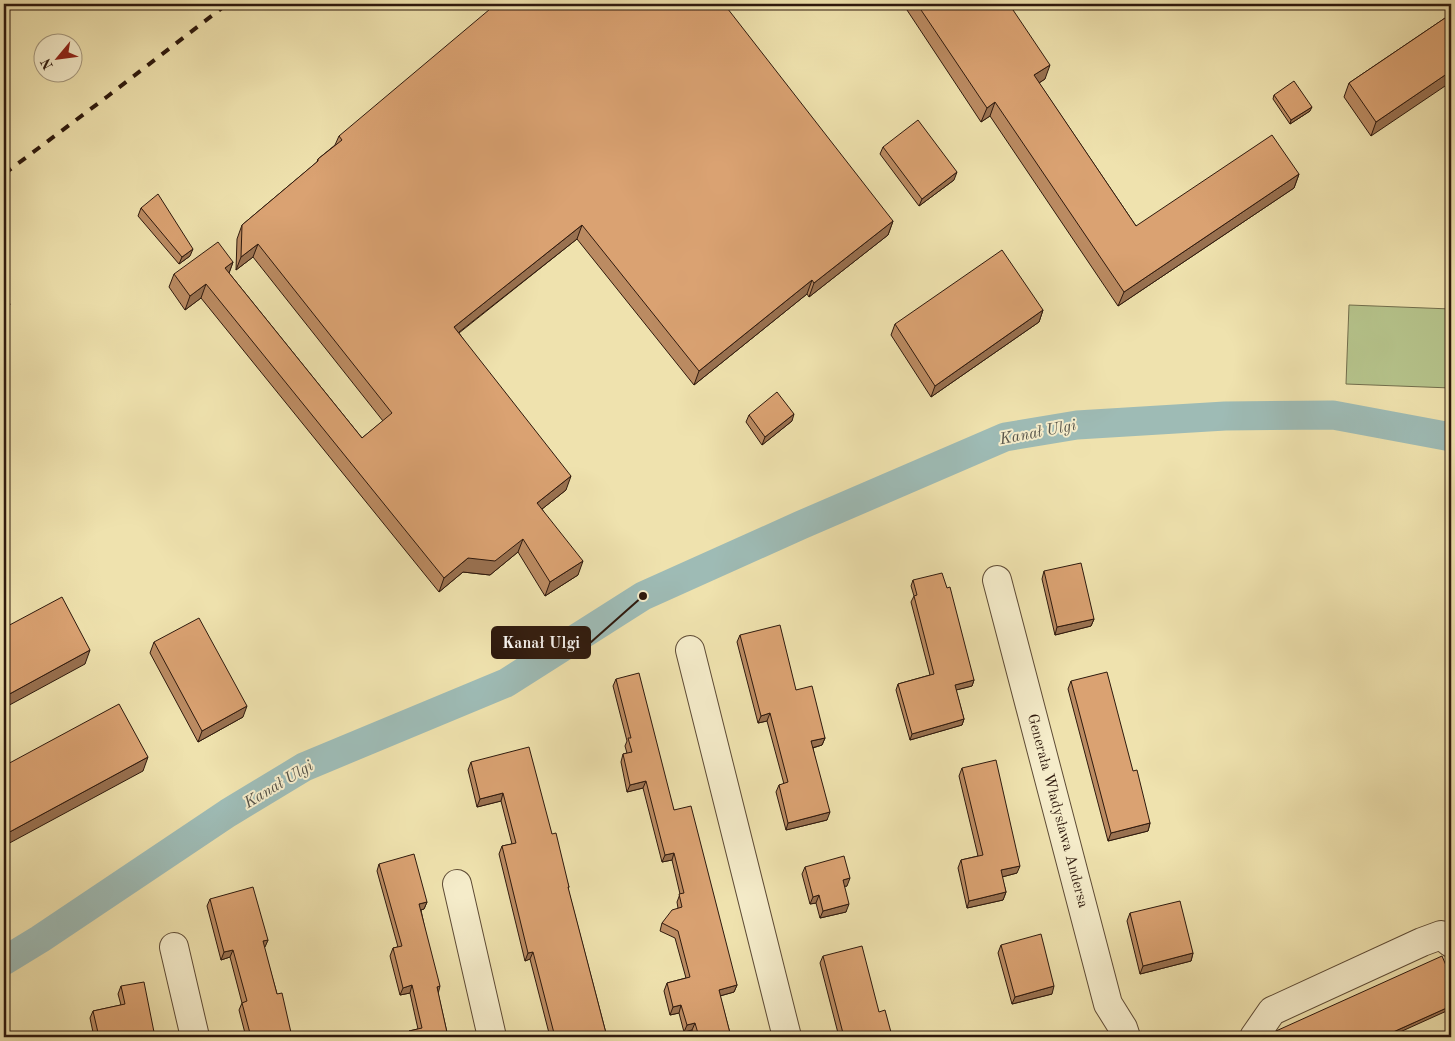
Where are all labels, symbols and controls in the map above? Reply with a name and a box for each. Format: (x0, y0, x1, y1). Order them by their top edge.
north arrow (32, 32, 82, 82)
text: N (39, 55, 56, 72)
water label: Kanał Ulgi (997, 418, 1078, 448)
callout: Kanał Ulgi (492, 627, 590, 658)
text: Kanał Ulgi (502, 636, 580, 652)
street label: Generała Władysława Andersa (1024, 712, 1090, 910)
water label: Kanał Ulgi (241, 758, 317, 812)

